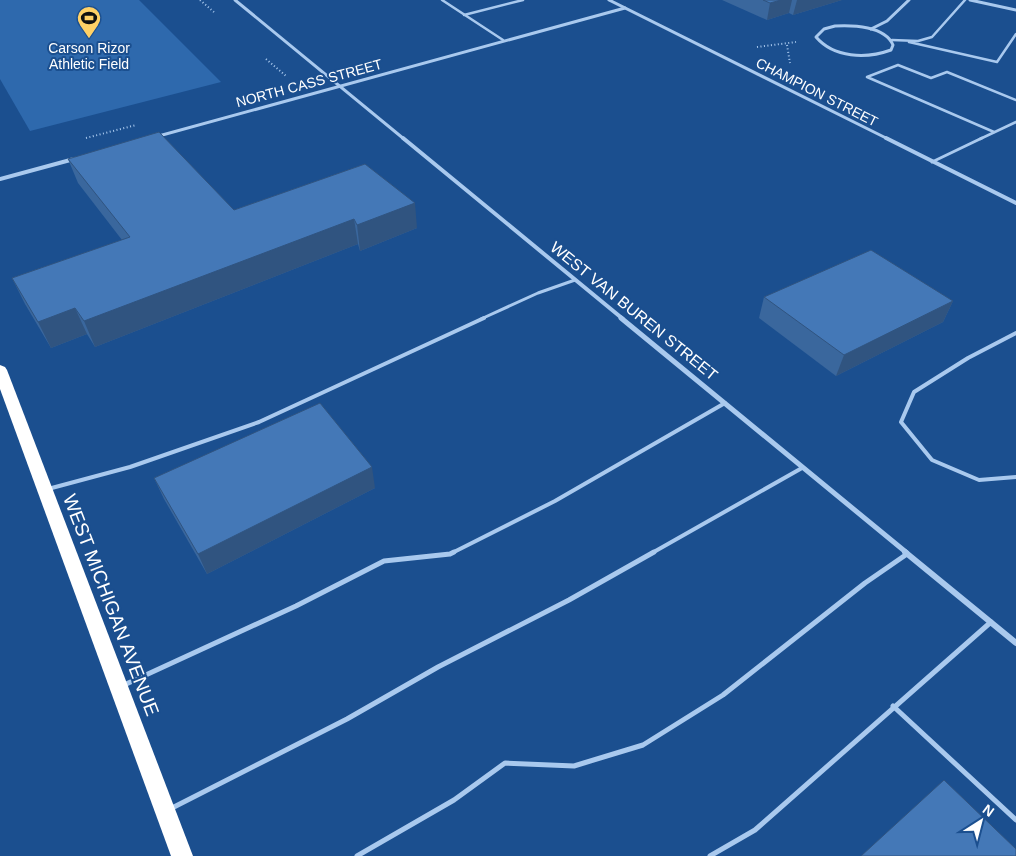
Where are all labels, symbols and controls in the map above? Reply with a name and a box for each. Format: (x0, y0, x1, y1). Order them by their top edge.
sports icon: Carson Rizor Athletic Field (76, 5, 102, 39)
place label: Carson Rizor Athletic Field (48, 40, 130, 72)
street label: CHAMPION STREET (753, 54, 881, 130)
street label: NORTH CASS STREET (234, 56, 384, 110)
street label: WEST VAN BUREN STREET (547, 238, 721, 384)
street label: WEST MICHIGAN AVENUE (59, 491, 163, 719)
north arrow (956, 796, 1006, 846)
text: N (980, 801, 997, 820)

